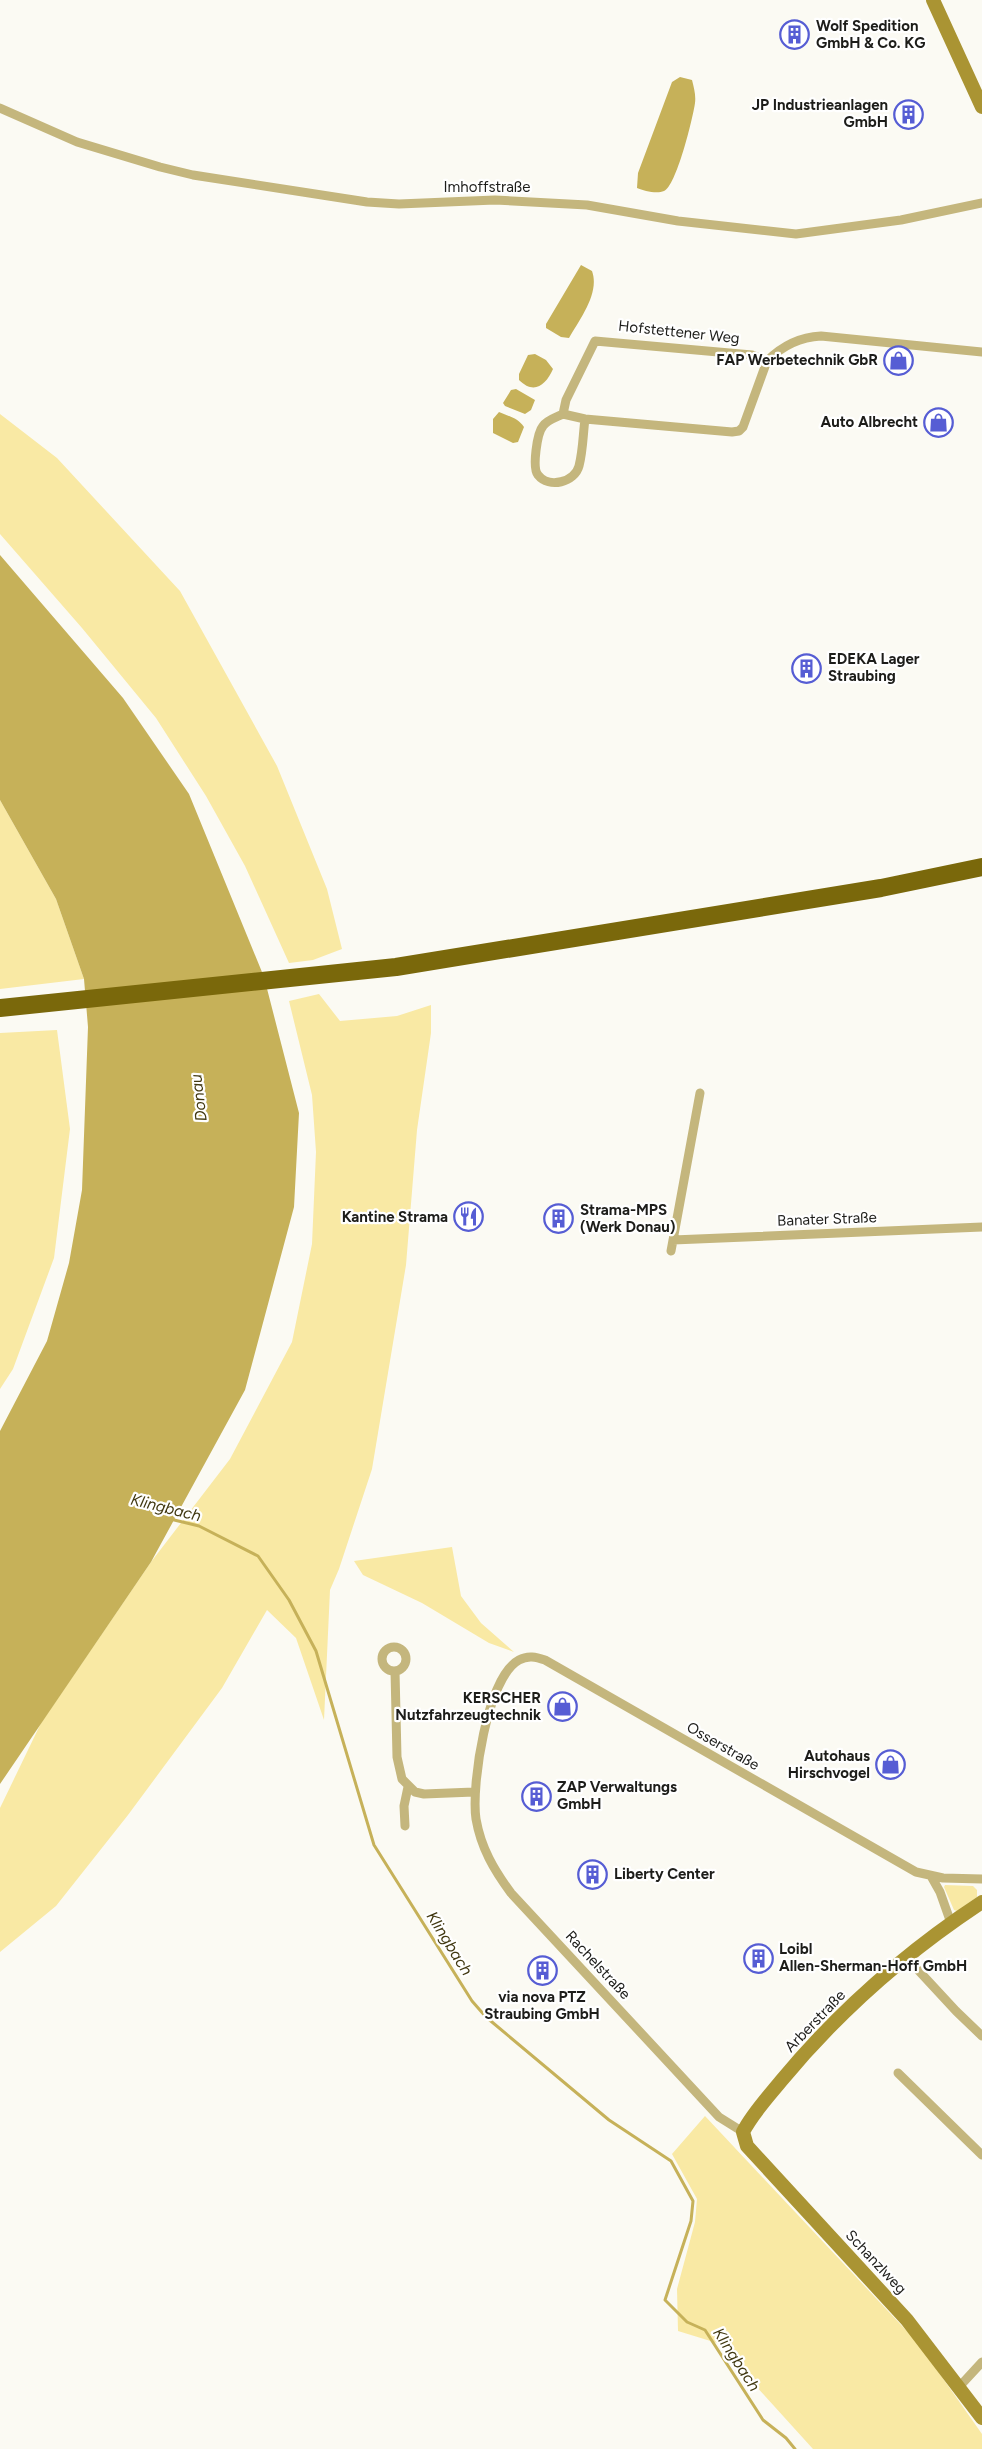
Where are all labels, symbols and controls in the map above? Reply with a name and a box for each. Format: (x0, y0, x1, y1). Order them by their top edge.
place label: Wolf Spedition GmbH & Co. KG (816, 17, 925, 52)
building icon: Wolf Spedition GmbH & Co. KG (779, 19, 811, 51)
place label: JP Industrieanlagen GmbH (752, 96, 888, 131)
building icon: JP Industrieanlagen GmbH (893, 98, 925, 130)
street label: Imhoffstraße (443, 178, 531, 196)
street label: Hofstettener Weg (617, 317, 741, 347)
shop icon: FAP Werbetechnik GbR (883, 344, 915, 376)
place label: FAP Werbetechnik GbR (716, 351, 878, 369)
shop icon: Auto Albrecht (923, 406, 955, 438)
place label: Auto Albrecht (820, 413, 918, 431)
place label: EDEKA Lager Straubing (828, 650, 920, 685)
building icon: EDEKA Lager Straubing (791, 652, 823, 684)
water label: Donau (186, 1073, 211, 1123)
restaurant icon: Kantine Strama (453, 1201, 485, 1233)
place label: Strama-MPS (Werk Donau) (580, 1201, 676, 1236)
building icon: Strama-MPS (Werk Donau) (543, 1203, 575, 1235)
place label: Kantine Strama (342, 1208, 448, 1226)
street label: Banater Straße (777, 1208, 877, 1230)
water label: Klingbach (129, 1490, 203, 1525)
place label: KERSCHER Nutzfahrzeugtechnik (395, 1689, 541, 1724)
shop icon: KERSCHER Nutzfahrzeugtechnik (546, 1691, 578, 1723)
street label: Osserstraße (683, 1718, 763, 1774)
place label: Autohaus Hirschvogel (788, 1747, 870, 1782)
shop icon: Autohaus Hirschvogel (875, 1749, 907, 1781)
place label: ZAP Verwaltungs GmbH (557, 1778, 677, 1813)
building icon: ZAP Verwaltungs GmbH (520, 1780, 552, 1812)
building icon: Liberty Center (577, 1858, 609, 1890)
place label: Liberty Center (614, 1865, 715, 1883)
water label: Klingbach (423, 1908, 477, 1979)
street label: Rachelstraße (562, 1927, 634, 2003)
place label: Loibl Allen-Sherman-Hoff GmbH (779, 1940, 967, 1975)
building icon: Loibl Allen-Sherman-Hoff GmbH (742, 1942, 774, 1974)
building icon: via nova PTZ Straubing GmbH (526, 1954, 558, 1986)
street label: Arberstraße (781, 1986, 849, 2056)
place label: via nova PTZ Straubing GmbH (484, 1988, 600, 2023)
street label: Schanzlweg (842, 2226, 910, 2298)
water label: Klingbach (709, 2324, 764, 2395)

